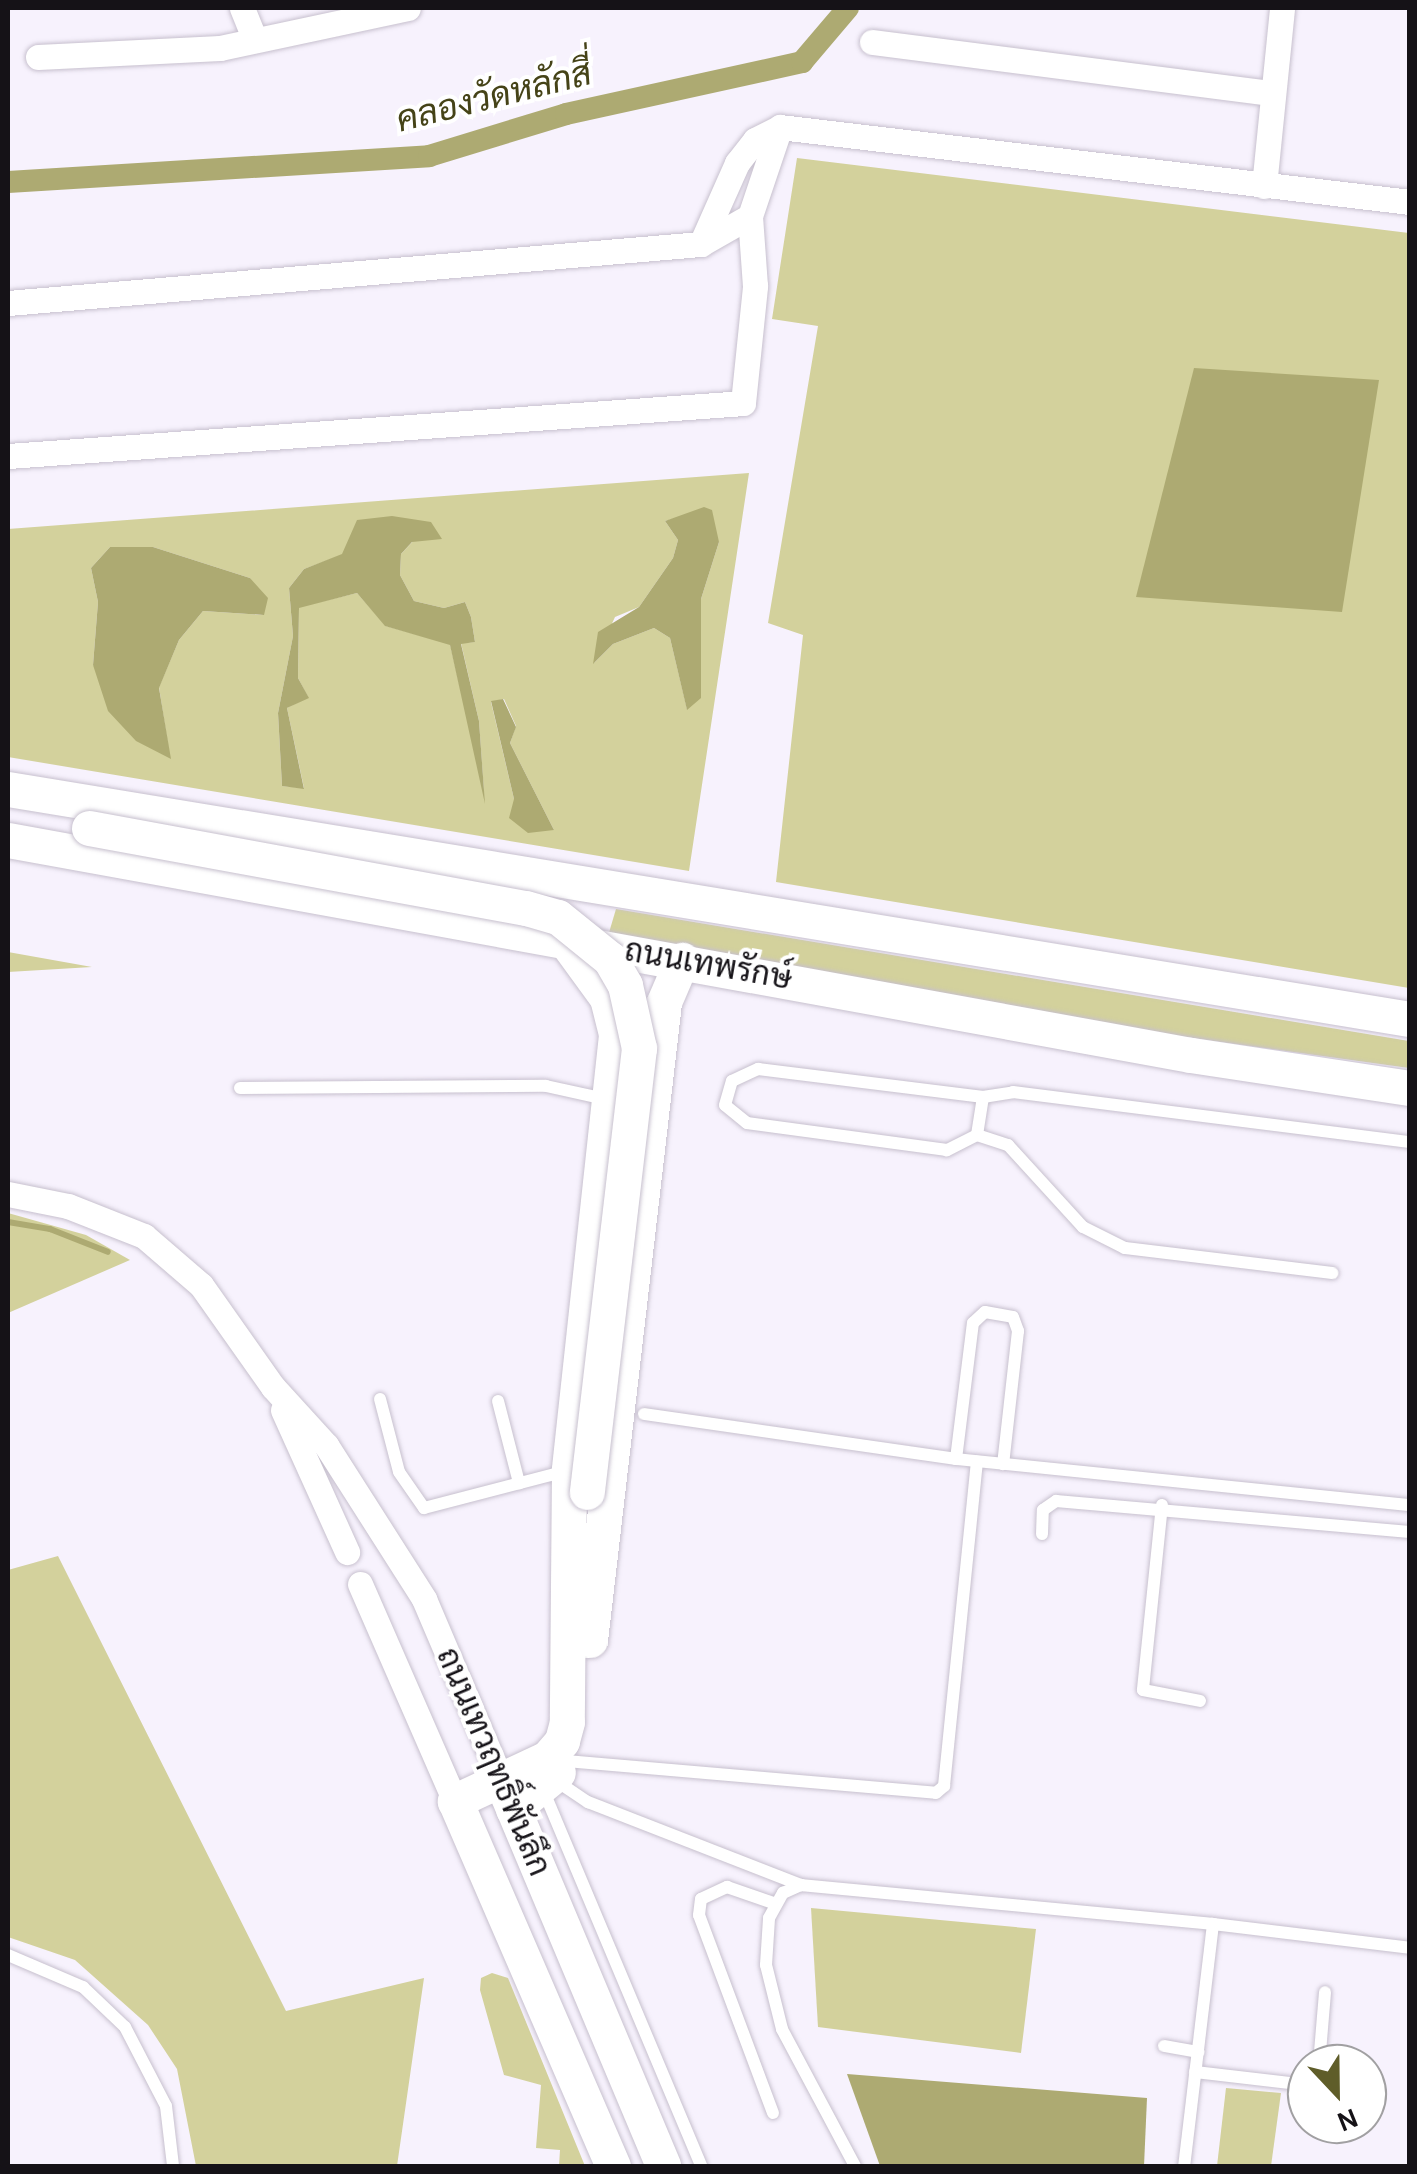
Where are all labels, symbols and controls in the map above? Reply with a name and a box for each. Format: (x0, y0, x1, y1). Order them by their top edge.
water label: คลองวัดหลักสี่ (392, 52, 596, 142)
street label: ถนนเทพรักษ์ (621, 931, 795, 999)
street label: ถนนเทวฤทธิ์พันลึก (428, 1642, 558, 1882)
north arrow (1287, 2044, 1387, 2144)
text: N (1332, 2101, 1363, 2139)

